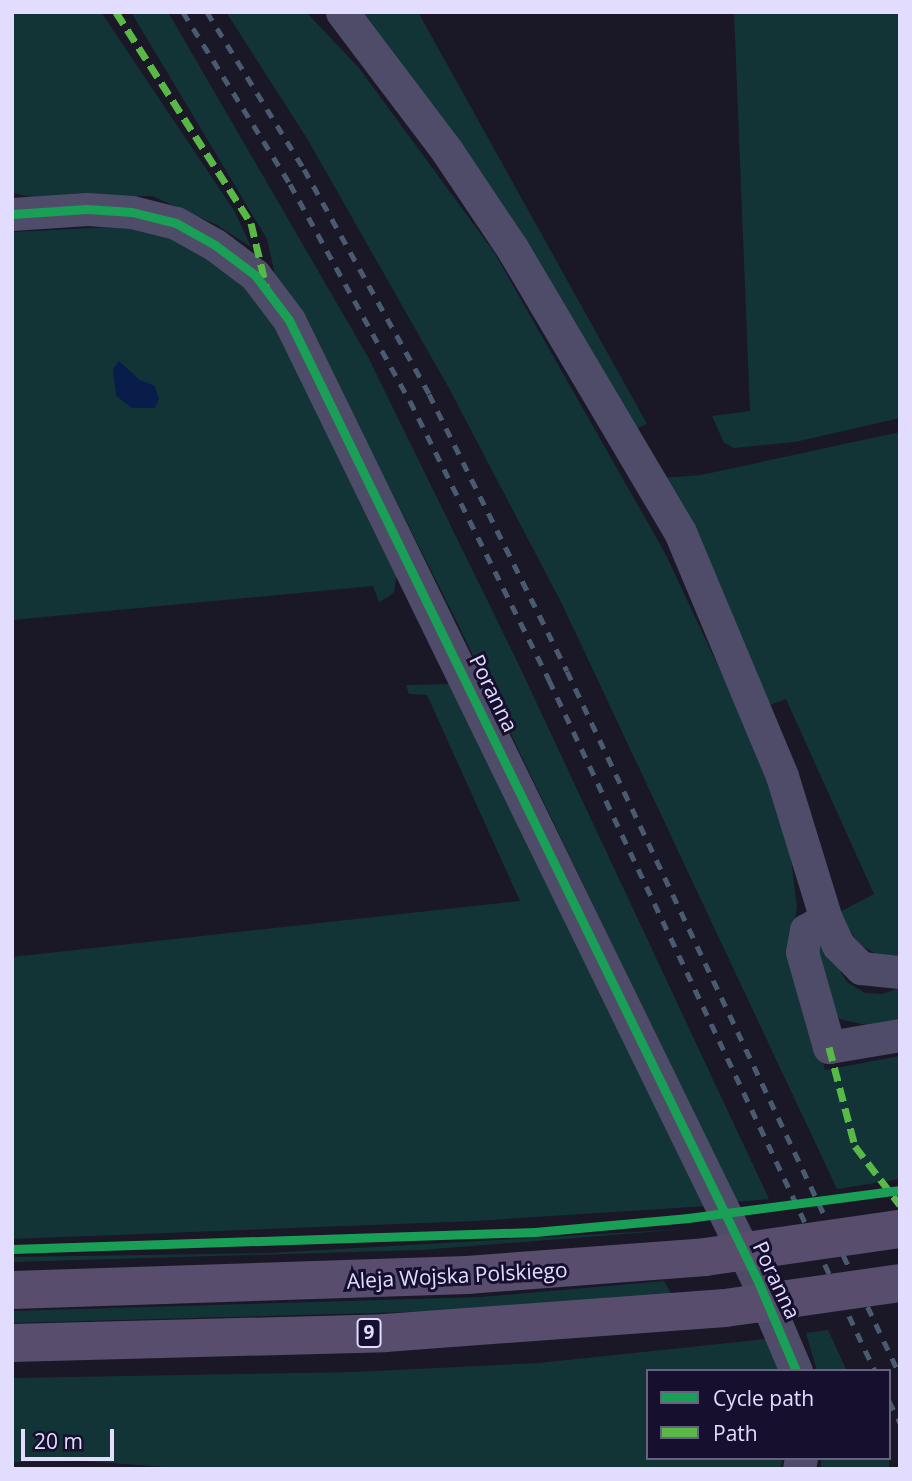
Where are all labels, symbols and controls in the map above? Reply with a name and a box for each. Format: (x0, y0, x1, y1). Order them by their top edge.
street label: Poranna (464, 650, 524, 736)
street label: Poranna (748, 1237, 806, 1323)
street label: Aleja Wojska Polskiego (346, 1257, 568, 1293)
road number: 9 (355, 1317, 383, 1348)
legend (646, 1369, 891, 1460)
text: Cycle path (713, 1384, 814, 1412)
scale bar (24, 1414, 117, 1458)
text: Path (713, 1419, 758, 1447)
text: 20 m (34, 1427, 83, 1455)

